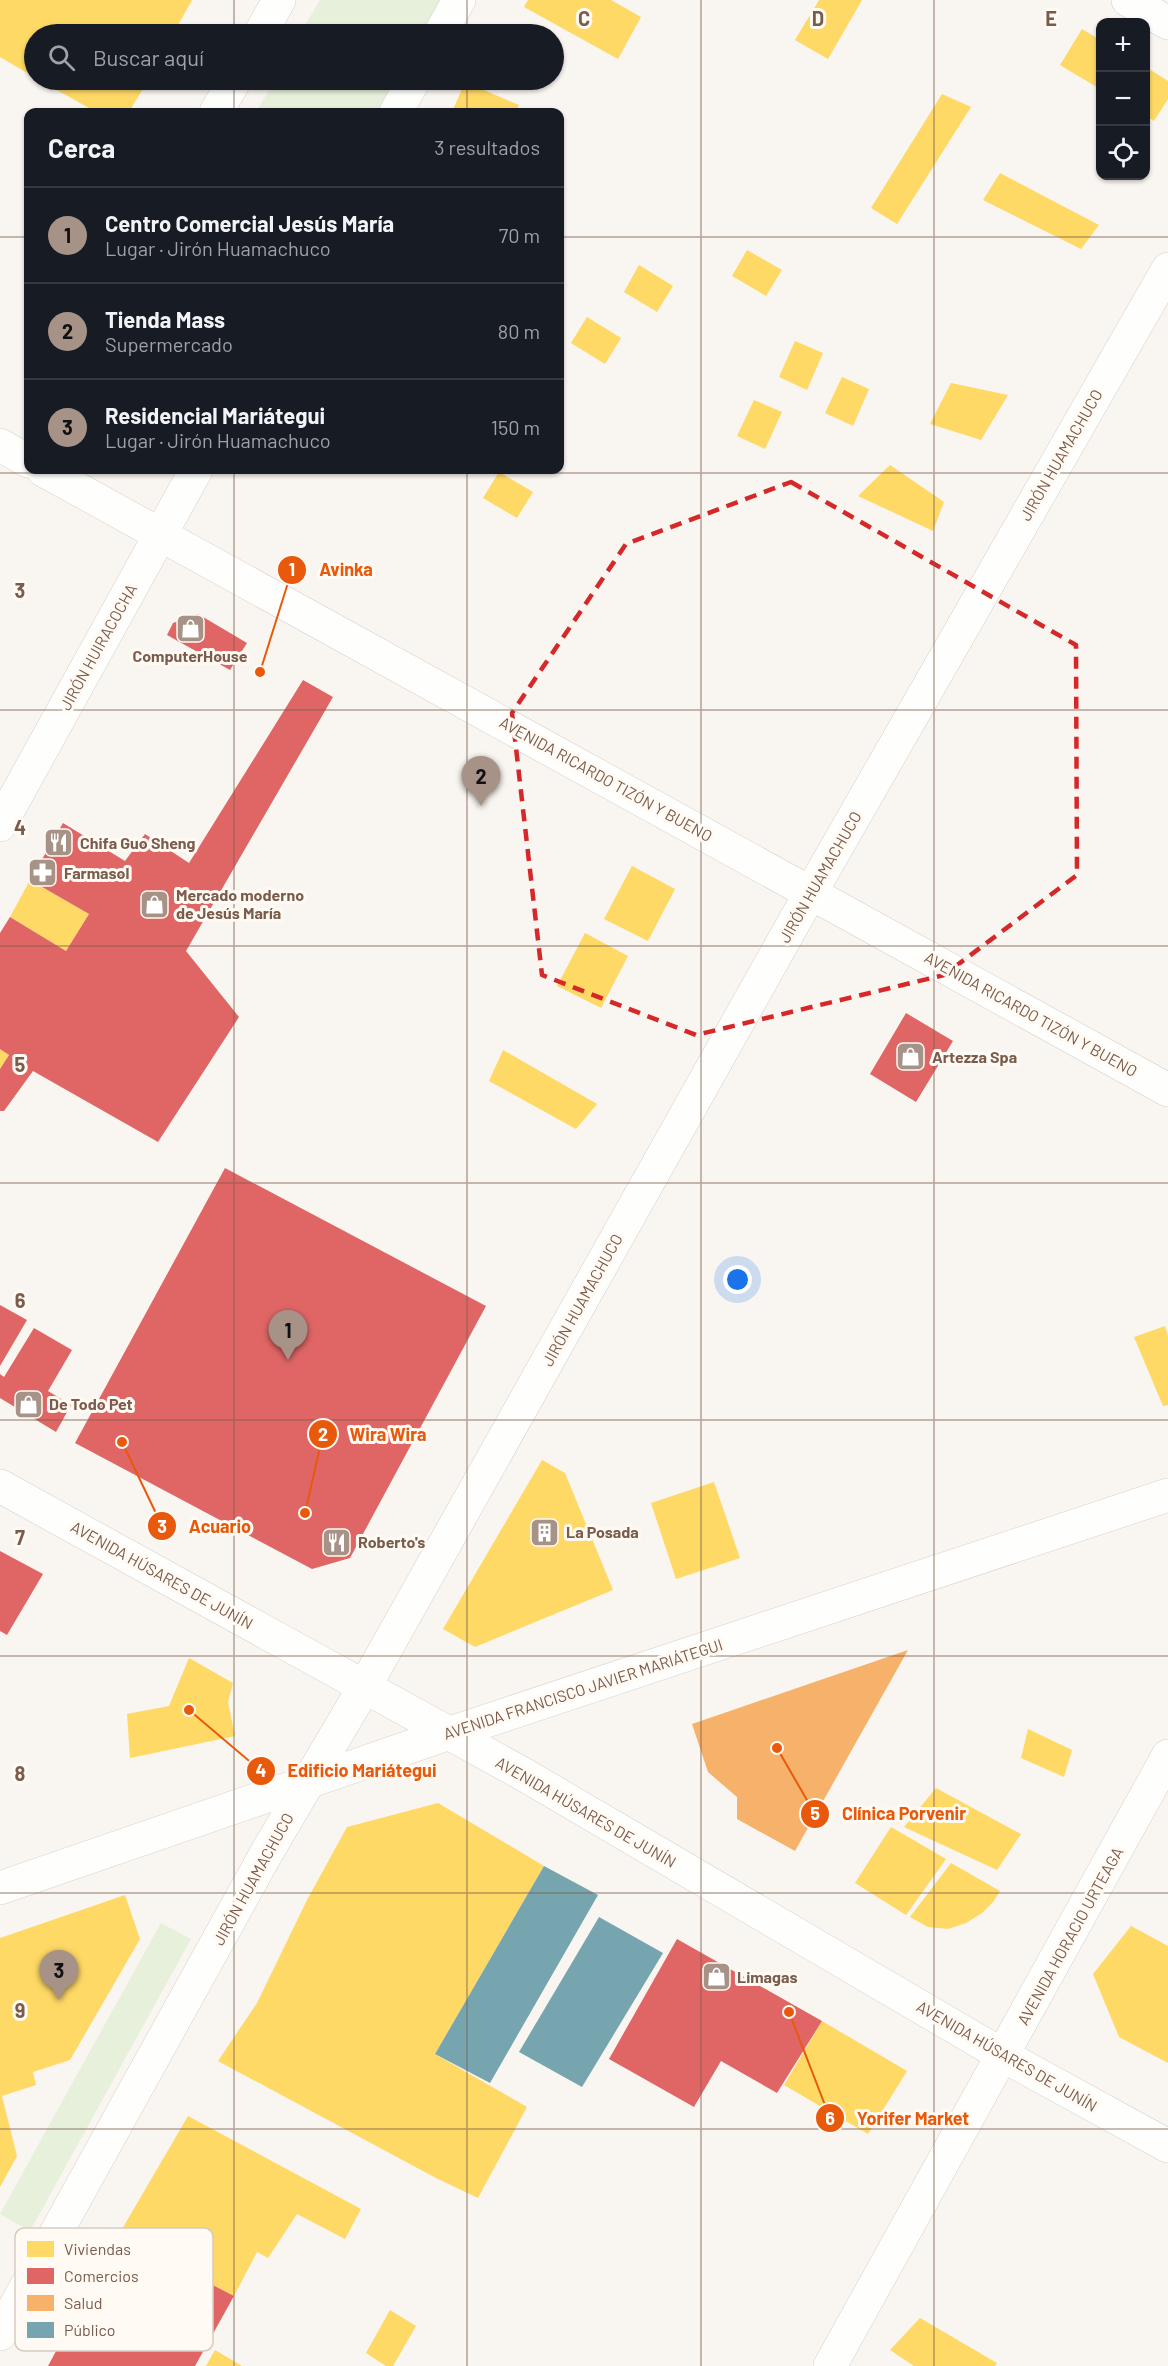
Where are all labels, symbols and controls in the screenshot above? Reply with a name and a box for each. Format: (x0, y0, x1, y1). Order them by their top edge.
text: C (578, 6, 590, 30)
text: D (812, 6, 824, 30)
text: E (1045, 6, 1057, 30)
map controls (1096, 18, 1150, 180)
button: + (1096, 18, 1150, 72)
search box (24, 24, 564, 90)
icon: search (45, 41, 78, 74)
text: Buscar aquí (93, 44, 204, 70)
button: − (1096, 72, 1150, 126)
button: locate (1096, 126, 1150, 180)
text: Cerca (48, 132, 115, 163)
text: 3 resultados (434, 135, 540, 159)
text: Centro Comercial Jesús María (105, 210, 394, 236)
text: 1 (64, 223, 71, 247)
text: 70 m (499, 223, 540, 247)
text: Lugar · Jirón Huamachuco (105, 236, 331, 260)
text: Tienda Mass (105, 306, 225, 332)
text: 2 (62, 319, 73, 343)
text: 80 m (498, 319, 540, 343)
text: Supermercado (105, 332, 233, 356)
street label: JIRÓN HUAMACHUCO (1015, 386, 1106, 524)
text: Residencial Mariátegui (105, 402, 325, 428)
text: 3 (62, 415, 73, 439)
text: 150 m (491, 415, 540, 439)
text: Lugar · Jirón Huamachuco (105, 428, 331, 452)
callout: Avinka (277, 552, 385, 588)
text: 1 (289, 558, 295, 580)
text: Avinka (319, 558, 373, 580)
text: 3 (15, 578, 25, 602)
street label: JIRÓN HUIRACOCHA (55, 580, 140, 713)
shop icon: ComputerHouse (174, 612, 206, 644)
place label: ComputerHouse (132, 646, 248, 665)
street label: AVENIDA RICARDO TIZÓN Y BUENO (496, 712, 716, 845)
pin: 2 (462, 756, 500, 806)
street label: JIRÓN HUAMACHUCO (774, 808, 865, 946)
text: 4 (14, 815, 26, 839)
restaurant icon: Chifa Guo Sheng (43, 827, 75, 859)
place label: Chifa Guo Sheng (80, 833, 196, 852)
pharmacy icon: Farmasol (27, 857, 59, 889)
place label: Farmasol (64, 863, 130, 882)
place label: Mercado moderno de Jesús María (176, 885, 304, 922)
shop icon: Mercado moderno de Jesús María (139, 888, 171, 920)
street label: AVENIDA RICARDO TIZÓN Y BUENO (921, 947, 1141, 1080)
shop icon: Artezza Spa (895, 1041, 927, 1073)
place label: Artezza Spa (932, 1047, 1017, 1066)
text: 5 (15, 1052, 26, 1076)
street label: JIRÓN HUAMACHUCO (537, 1230, 626, 1369)
your location (723, 1265, 752, 1294)
text: 6 (15, 1288, 26, 1312)
pin: 1 (268, 1310, 308, 1360)
shop icon: De Todo Pet (12, 1388, 44, 1420)
place label: De Todo Pet (49, 1394, 133, 1413)
callout: Wira Wira (308, 1416, 439, 1452)
text: 2 (318, 1423, 328, 1445)
text: Wira Wira (350, 1423, 426, 1445)
callout: Acuario (147, 1508, 263, 1544)
text: 3 (157, 1515, 167, 1537)
text: Acuario (189, 1515, 251, 1537)
street label: AVENIDA HÚSARES DE JUNÍN (68, 1516, 257, 1633)
building icon: La Posada (529, 1516, 561, 1548)
place label: La Posada (566, 1522, 639, 1541)
text: 7 (15, 1525, 25, 1549)
restaurant icon: Roberto's (321, 1526, 353, 1558)
place label: Roberto's (358, 1532, 425, 1551)
street label: AVENIDA FRANCISCO JAVIER MARIÁTEGUI (441, 1634, 725, 1743)
street label: AVENIDA HÚSARES DE JUNÍN (493, 1752, 680, 1871)
callout: Edificio Mariátegui (246, 1753, 449, 1789)
text: 4 (256, 1759, 267, 1781)
text: Edificio Mariátegui (287, 1759, 437, 1781)
text: 8 (15, 1761, 26, 1785)
callout: Clínica Porvenir (800, 1796, 978, 1832)
text: 5 (810, 1802, 820, 1824)
text: Clínica Porvenir (842, 1802, 966, 1824)
street label: JIRÓN HUAMACHUCO (208, 1809, 297, 1948)
street label: AVENIDA HORACIO URTEAGA (1013, 1843, 1127, 2028)
pin: 3 (40, 1950, 78, 2000)
shop icon: Limagas (700, 1961, 732, 1993)
place label: Limagas (737, 1967, 797, 1986)
street label: AVENIDA HÚSARES DE JUNÍN (914, 1996, 1101, 2115)
text: 9 (15, 1998, 25, 2022)
callout: Yorifer Market (815, 2100, 981, 2136)
text: 6 (825, 2107, 835, 2129)
text: Yorifer Market (857, 2107, 969, 2129)
legend (15, 2228, 213, 2351)
text: Viviendas (64, 2239, 131, 2258)
text: Comercios (64, 2266, 139, 2285)
text: Salud (64, 2293, 102, 2312)
text: Público (64, 2320, 116, 2339)

